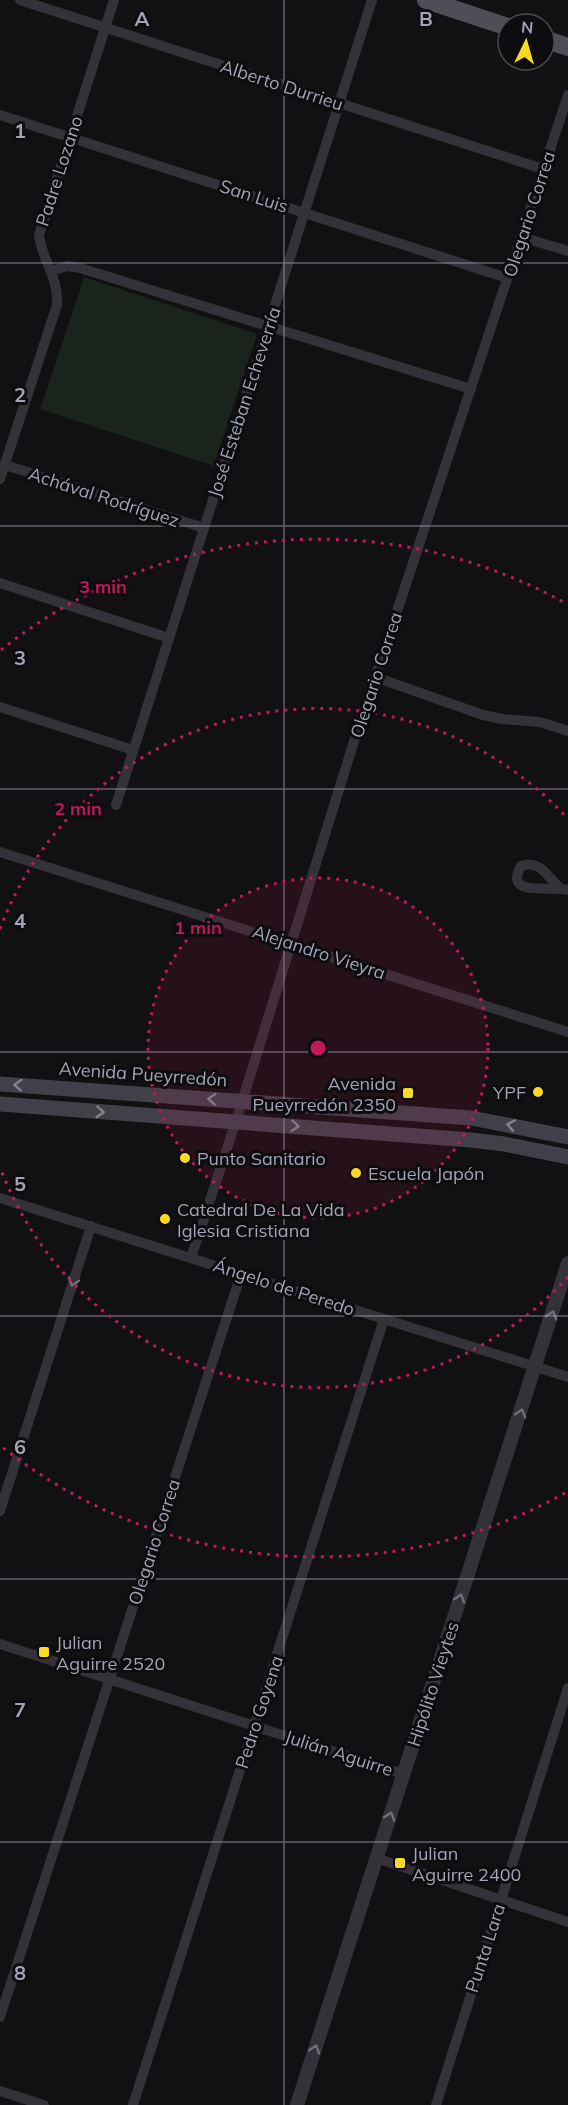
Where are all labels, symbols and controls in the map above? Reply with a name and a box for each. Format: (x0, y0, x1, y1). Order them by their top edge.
text: A (135, 6, 150, 31)
text: B (419, 6, 433, 31)
north arrow (496, 12, 556, 72)
text: N (520, 17, 534, 38)
street label: Alberto Durrieu (218, 54, 346, 116)
street label: Padre Lozano (30, 113, 88, 229)
text: 1 (14, 118, 26, 143)
street label: Olegario Correa (498, 148, 560, 280)
street label: San Luis (217, 174, 291, 218)
street label: José Esteban Echeverría (202, 304, 286, 500)
text: 2 (14, 382, 26, 407)
street label: Achával Rodríguez (26, 462, 182, 532)
text: 3 min (79, 575, 127, 598)
street label: Olegario Correa (345, 609, 407, 741)
text: 3 (14, 645, 26, 670)
text: 2 min (54, 797, 102, 820)
text: 4 (14, 908, 26, 933)
text: 1 min (174, 916, 222, 939)
street label: Alejandro Vieyra (250, 920, 388, 984)
centre of rings (308, 1038, 328, 1058)
street label: Avenida Pueyrredón (58, 1057, 228, 1091)
place label: Avenida Pueyrredón 2350 (253, 1072, 396, 1116)
one-way arrow (13, 1079, 22, 1092)
place label: YPF (492, 1081, 526, 1104)
marker: YPF (531, 1085, 545, 1099)
marker: Avenida Pueyrredón 2350 (401, 1086, 415, 1100)
one-way arrow (207, 1093, 217, 1106)
one-way arrow (96, 1105, 105, 1118)
one-way arrow (290, 1119, 299, 1132)
one-way arrow (506, 1119, 516, 1132)
place label: Punto Sanitario (197, 1147, 326, 1170)
marker: Punto Sanitario (178, 1151, 192, 1165)
place label: Escuela Japón (368, 1162, 485, 1185)
marker: Escuela Japón (349, 1166, 363, 1180)
text: 5 (14, 1171, 26, 1196)
place label: Catedral De La Vida Iglesia Cristiana (177, 1198, 345, 1242)
marker: Catedral De La Vida Iglesia Cristiana (158, 1212, 172, 1226)
street label: Ángelo de Peredo (210, 1253, 358, 1321)
one-way arrow (68, 1276, 80, 1287)
one-way arrow (545, 1310, 557, 1321)
one-way arrow (513, 1408, 526, 1419)
text: 6 (14, 1434, 26, 1459)
street label: Olegario Correa (123, 1476, 185, 1608)
one-way arrow (453, 1593, 466, 1604)
street label: Hipólito Vieytes (402, 1619, 464, 1749)
place label: Julian Aguirre 2520 (56, 1631, 165, 1675)
marker: Julian Aguirre 2520 (37, 1645, 51, 1659)
street label: Pedro Goyena (230, 1653, 288, 1771)
text: 7 (14, 1697, 26, 1722)
street label: Julián Aguirre (282, 1725, 396, 1781)
one-way arrow (383, 1811, 395, 1822)
place label: Julian Aguirre 2400 (412, 1842, 521, 1886)
marker: Julian Aguirre 2400 (393, 1856, 407, 1870)
street label: Punta Lara (460, 1901, 510, 1995)
text: 8 (14, 1960, 26, 1985)
one-way arrow (308, 2044, 320, 2055)

